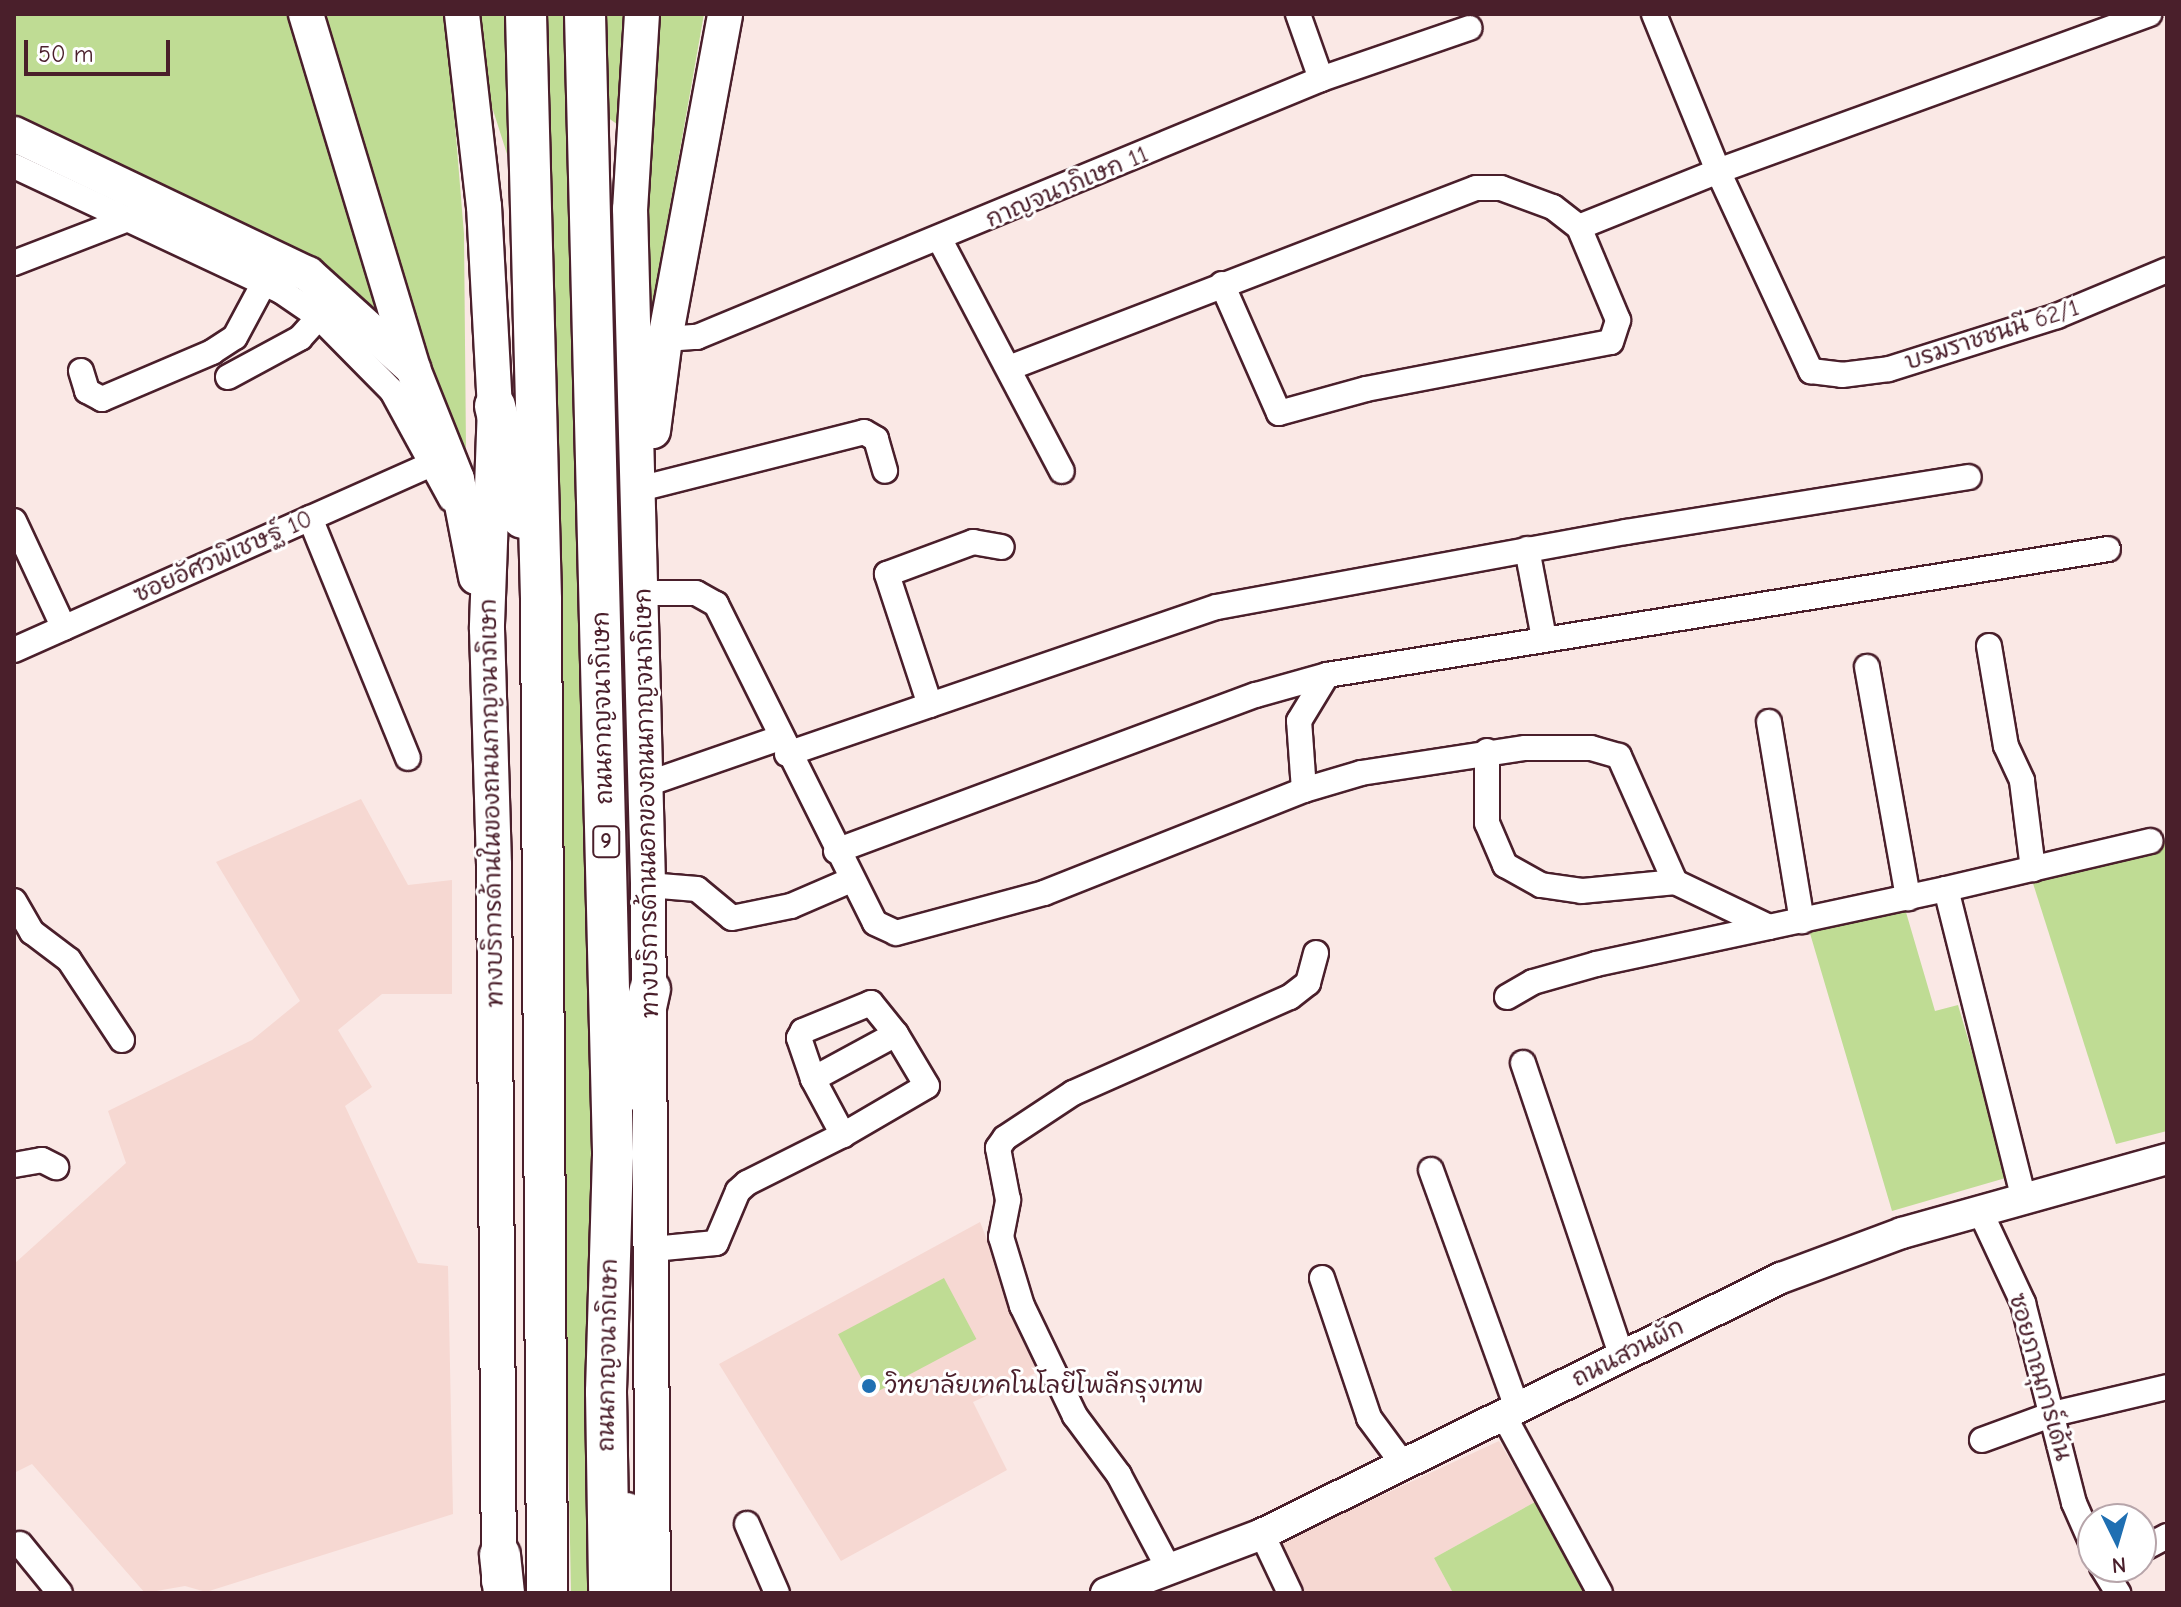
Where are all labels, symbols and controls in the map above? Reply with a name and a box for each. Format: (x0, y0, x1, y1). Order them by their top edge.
scale bar (28, 24, 174, 74)
text: 50 m (38, 40, 94, 68)
street label: กาญจนาภิเษก 11 (981, 140, 1153, 234)
street label: บรมราชชนนี 62/1 (1901, 293, 2083, 377)
street label: ซอยอัศวพิเชษฐ์ 10 (129, 505, 317, 609)
street label: ทางบริการด้านนอกของถนนกาญจนาภิเษก (629, 588, 665, 1018)
street label: ทางบริการด้านในของถนนกาญจนาภิเษก (474, 598, 510, 1008)
street label: ถนนกาญจนาภิเษก (587, 611, 619, 805)
road number: 9 (592, 824, 620, 860)
street label: ถนนกาญจนาภิเษก (592, 1258, 624, 1452)
street label: ซอยภาณุการ์เด้น (2002, 1290, 2078, 1464)
street label: ถนนสวนผัก (1567, 1312, 1689, 1394)
place label: วิทยาลัยเทคโนโลยีโพลีกรุงเทพ (885, 1372, 1204, 1400)
marker: วิทยาลัยเทคโนโลยีโพลีกรุงเทพ (860, 1377, 878, 1395)
north arrow (2077, 1503, 2157, 1583)
text: N (2111, 1551, 2127, 1578)

